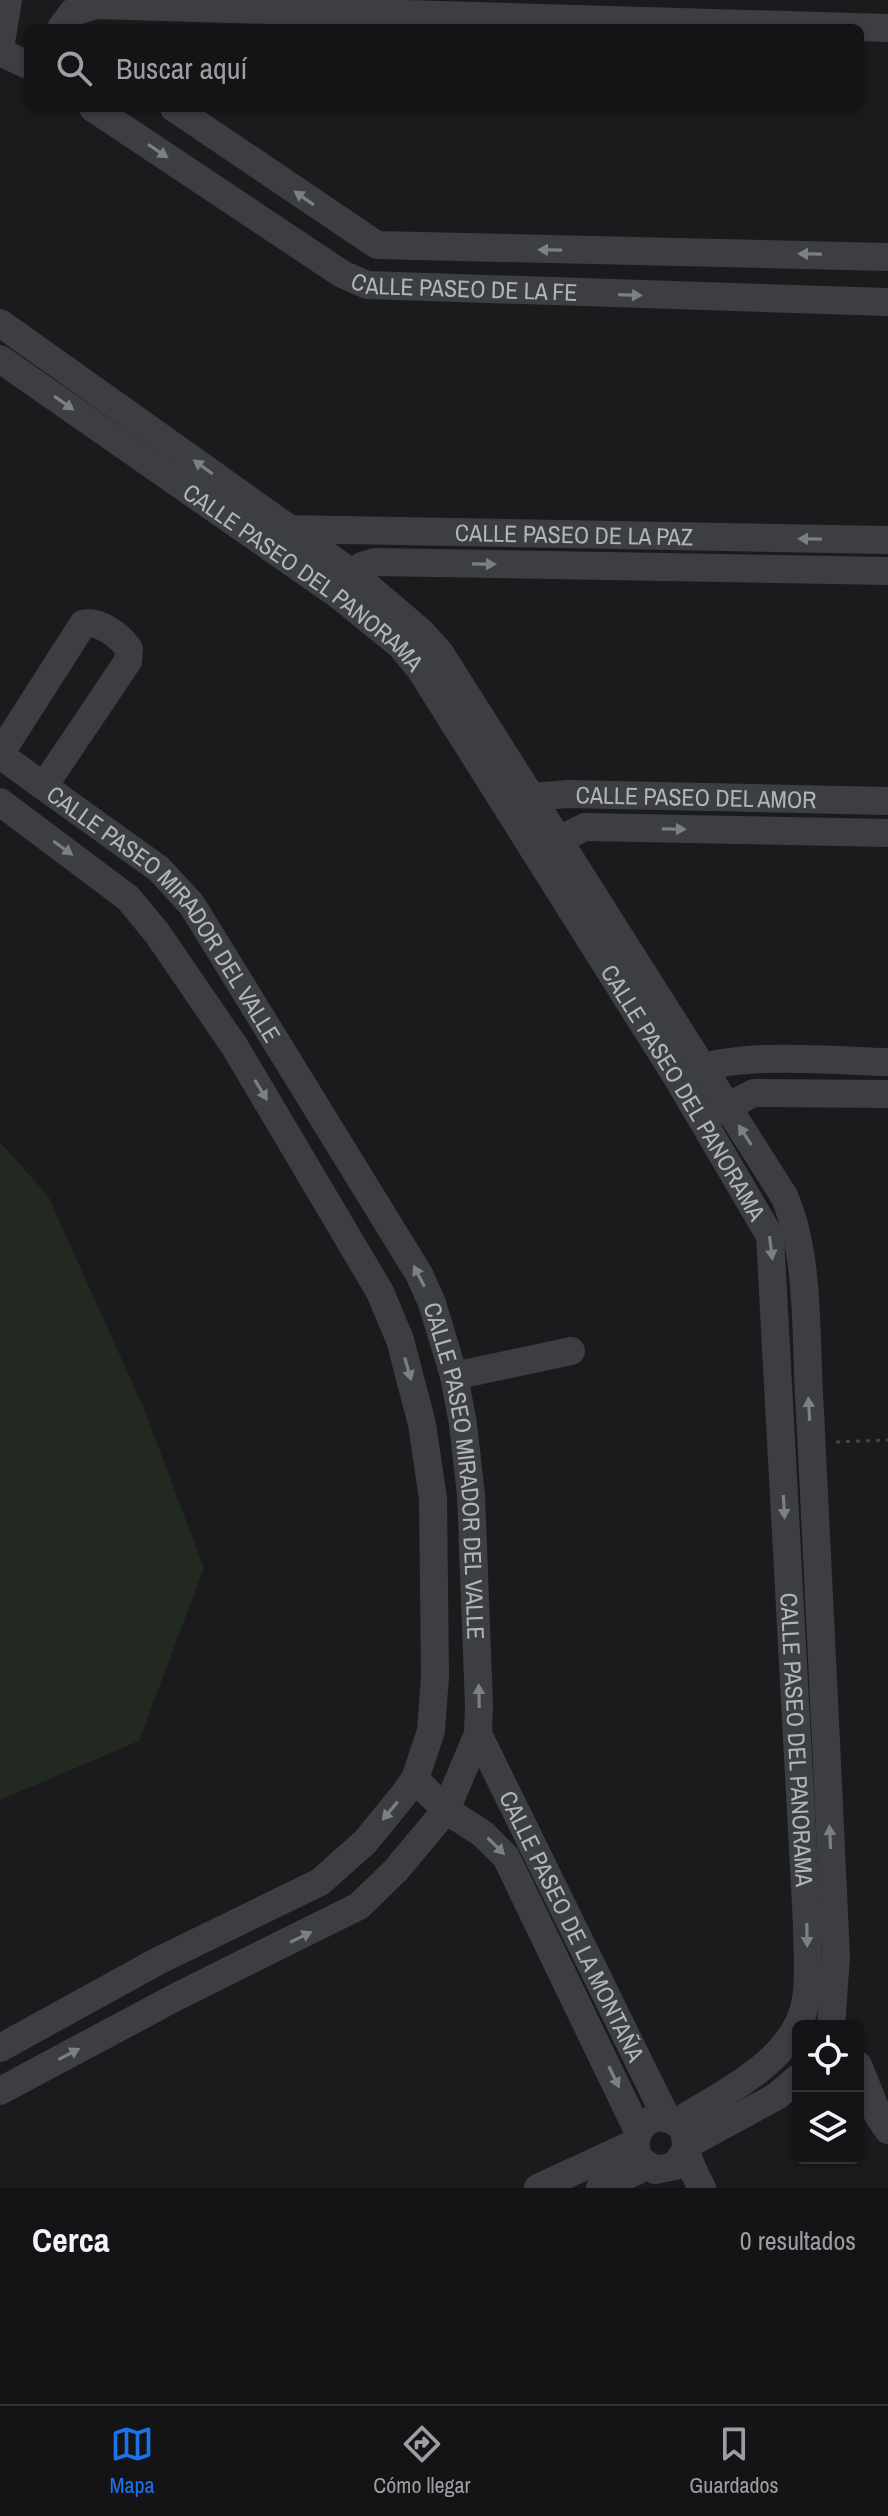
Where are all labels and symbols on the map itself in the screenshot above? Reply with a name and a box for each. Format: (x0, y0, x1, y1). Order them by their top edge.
one-way arrow (147, 144, 169, 158)
one-way arrow (294, 191, 315, 206)
one-way arrow (537, 244, 562, 257)
one-way arrow (797, 248, 822, 260)
street label: CALLE PASEO DE LA FE (346, 264, 578, 308)
one-way arrow (618, 289, 643, 301)
one-way arrow (54, 395, 75, 410)
one-way arrow (193, 460, 214, 475)
street label: CALLE PASEO DEL PANORAMA (177, 476, 432, 678)
street label: CALLE PASEO DE LA PAZ (455, 516, 693, 552)
one-way arrow (797, 532, 822, 545)
one-way arrow (472, 558, 497, 570)
street label: CALLE PASEO MIRADOR DEL VALLE (41, 778, 288, 1048)
street label: CALLE PASEO DEL AMOR (575, 778, 817, 815)
one-way arrow (662, 823, 687, 835)
one-way arrow (52, 840, 74, 856)
street label: CALLE PASEO DEL PANORAMA (594, 958, 774, 1227)
one-way arrow (254, 1079, 268, 1101)
one-way arrow (738, 1125, 753, 1146)
one-way arrow (764, 1236, 777, 1261)
one-way arrow (412, 1264, 426, 1287)
street label: CALLE PASEO MIRADOR DEL VALLE (417, 1298, 492, 1640)
one-way arrow (402, 1357, 415, 1381)
one-way arrow (803, 1396, 816, 1421)
one-way arrow (778, 1495, 791, 1520)
street label: CALLE PASEO DEL PANORAMA (773, 1592, 821, 1888)
one-way arrow (472, 1683, 485, 1708)
street label: CALLE PASEO DE LA MONTAÑA (492, 1785, 653, 2068)
one-way arrow (382, 1801, 399, 1821)
one-way arrow (823, 1824, 836, 1849)
one-way arrow (486, 1837, 505, 1855)
one-way arrow (800, 1923, 813, 1948)
one-way arrow (289, 1930, 312, 1944)
one-way arrow (57, 2048, 80, 2061)
one-way arrow (607, 2065, 621, 2089)

